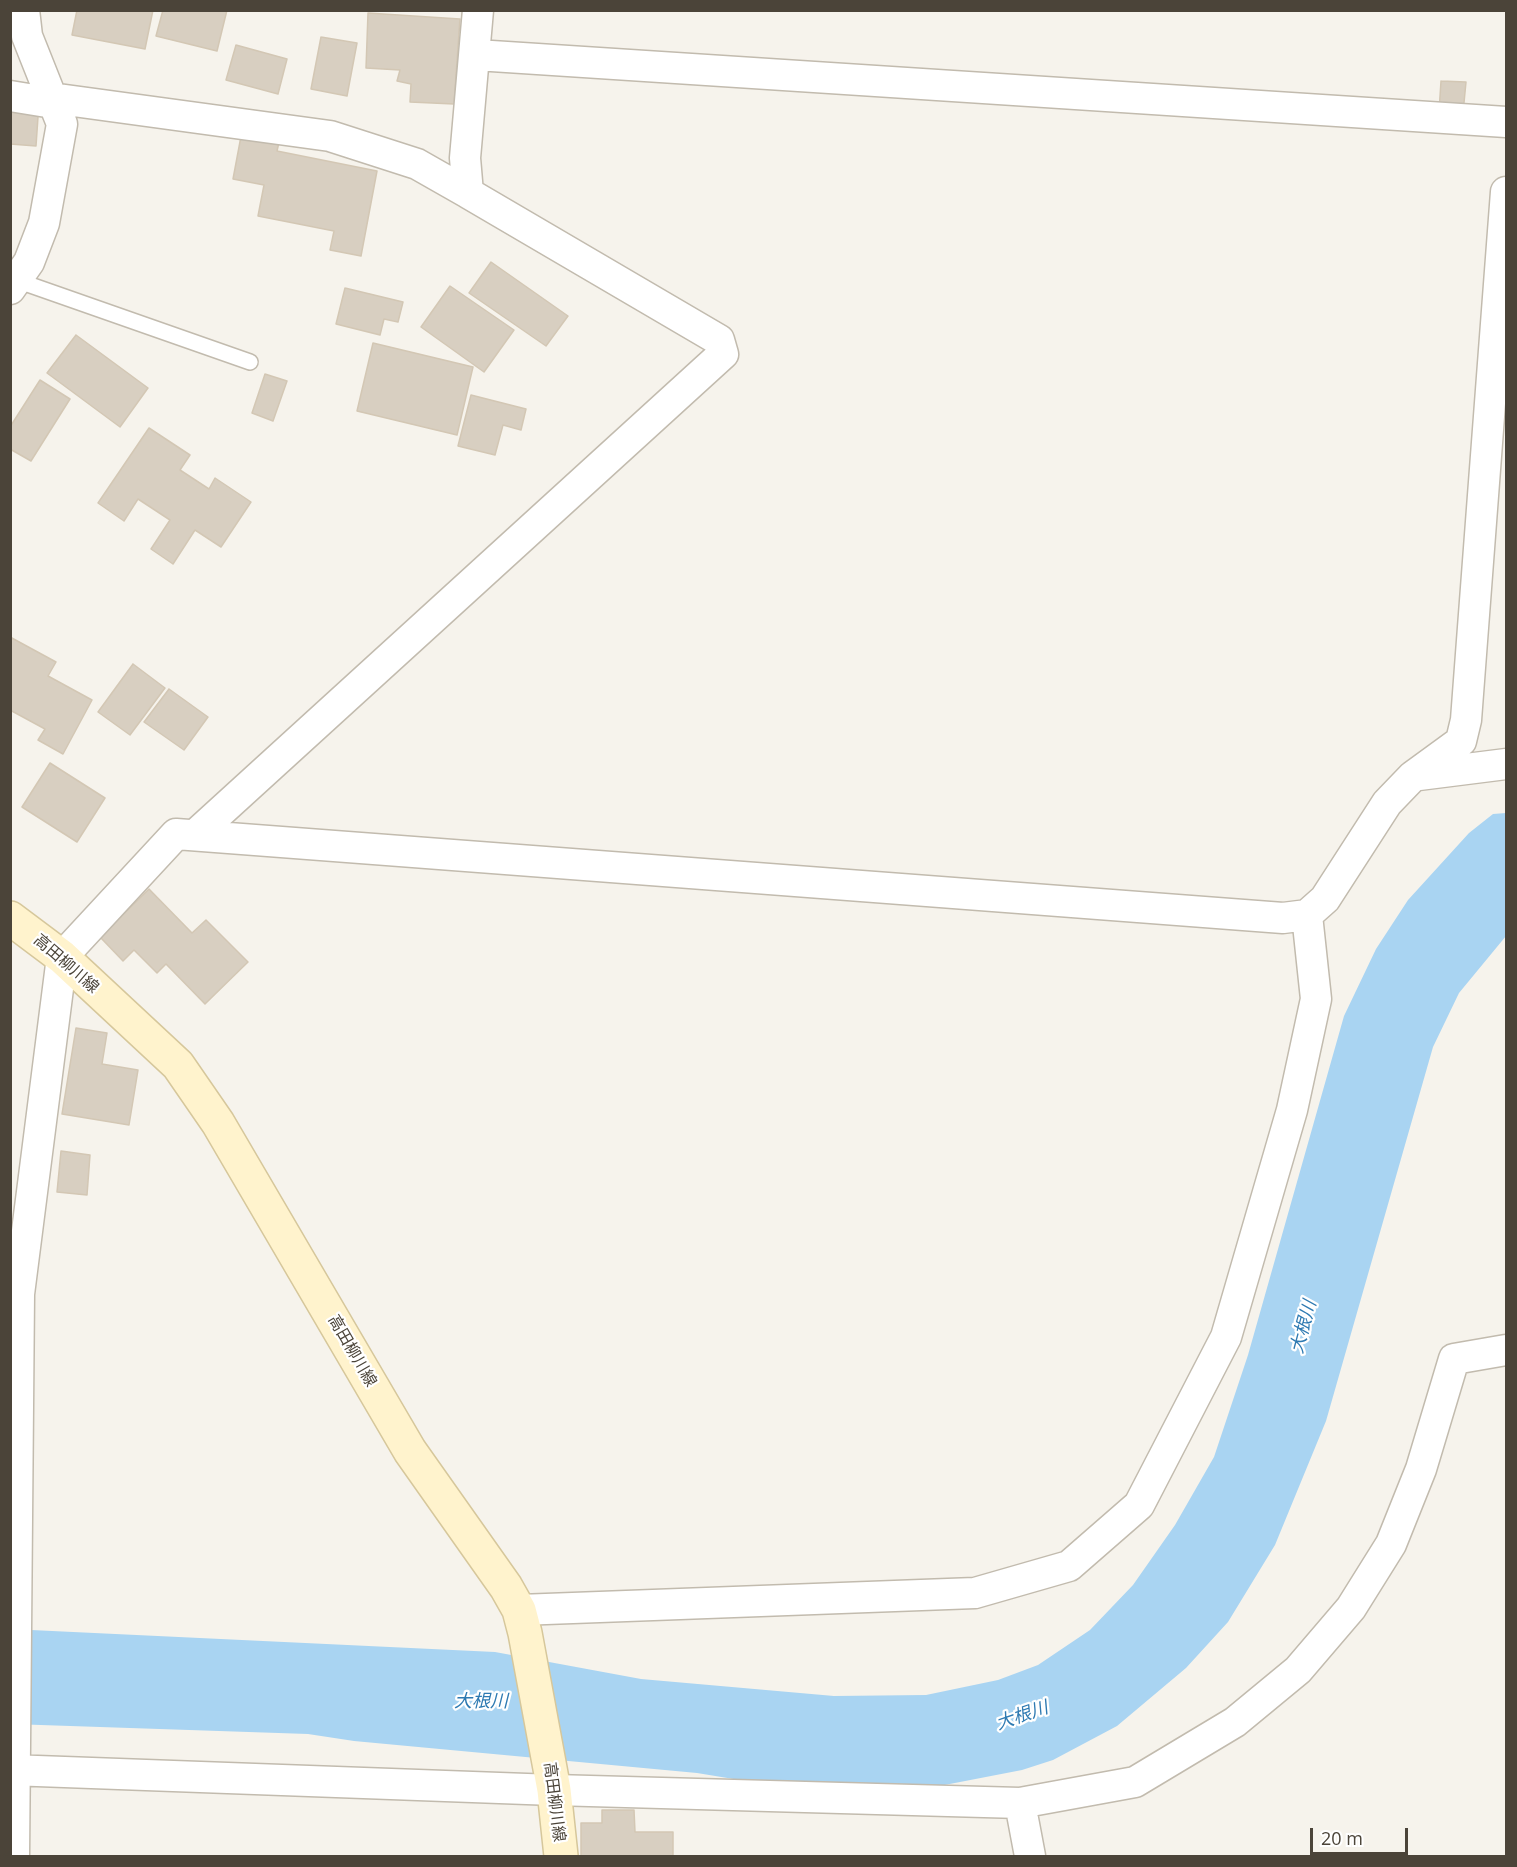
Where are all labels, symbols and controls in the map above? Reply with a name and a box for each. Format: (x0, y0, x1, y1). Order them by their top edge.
street label: 高田柳川線 (30, 931, 102, 997)
water label: 大根川 (1287, 1298, 1321, 1356)
street label: 高田柳川線 (324, 1312, 380, 1390)
water label: 大根川 (454, 1691, 508, 1713)
water label: 大根川 (993, 1697, 1051, 1735)
street label: 高田柳川線 (540, 1761, 568, 1843)
scale bar (1313, 1816, 1410, 1854)
text: 20 m (1321, 1826, 1363, 1850)

